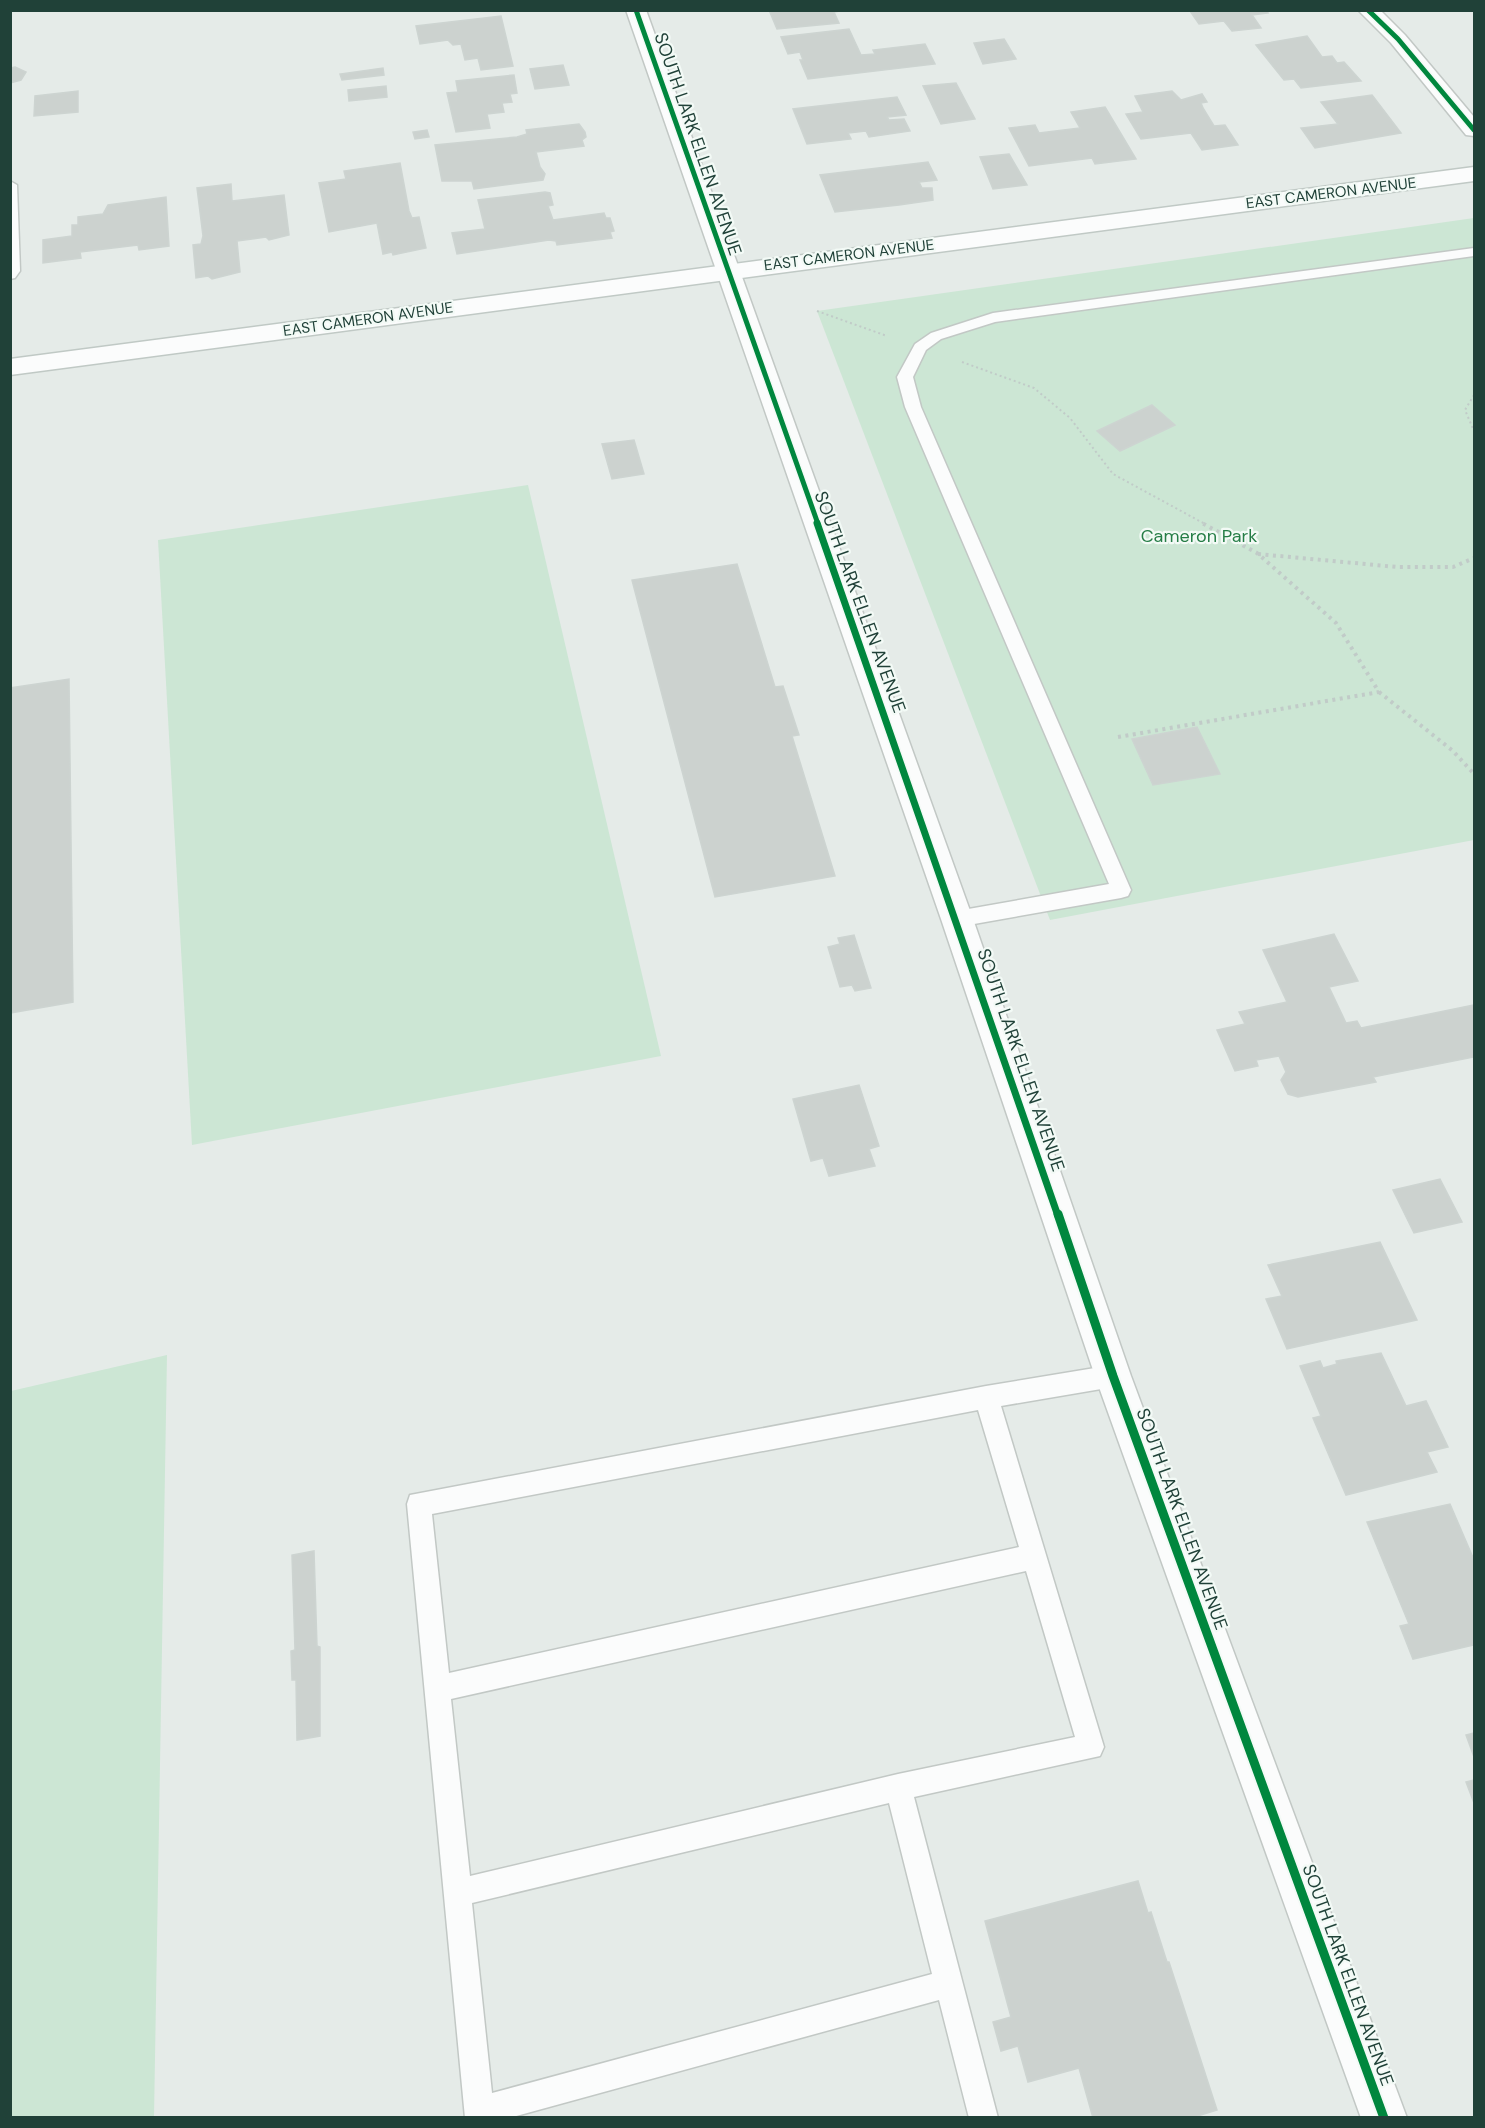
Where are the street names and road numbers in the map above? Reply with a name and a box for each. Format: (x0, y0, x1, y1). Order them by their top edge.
street label: SOUTH LARK ELLEN AVENUE (649, 29, 747, 259)
street label: EAST CAMERON AVENUE (1245, 173, 1417, 213)
street label: EAST CAMERON AVENUE (763, 235, 935, 275)
street label: EAST CAMERON AVENUE (282, 297, 454, 341)
street label: SOUTH LARK ELLEN AVENUE (809, 488, 911, 716)
street label: SOUTH LARK ELLEN AVENUE (972, 945, 1070, 1175)
street label: SOUTH LARK ELLEN AVENUE (1131, 1405, 1233, 1633)
street label: SOUTH LARK ELLEN AVENUE (1297, 1861, 1399, 2089)

